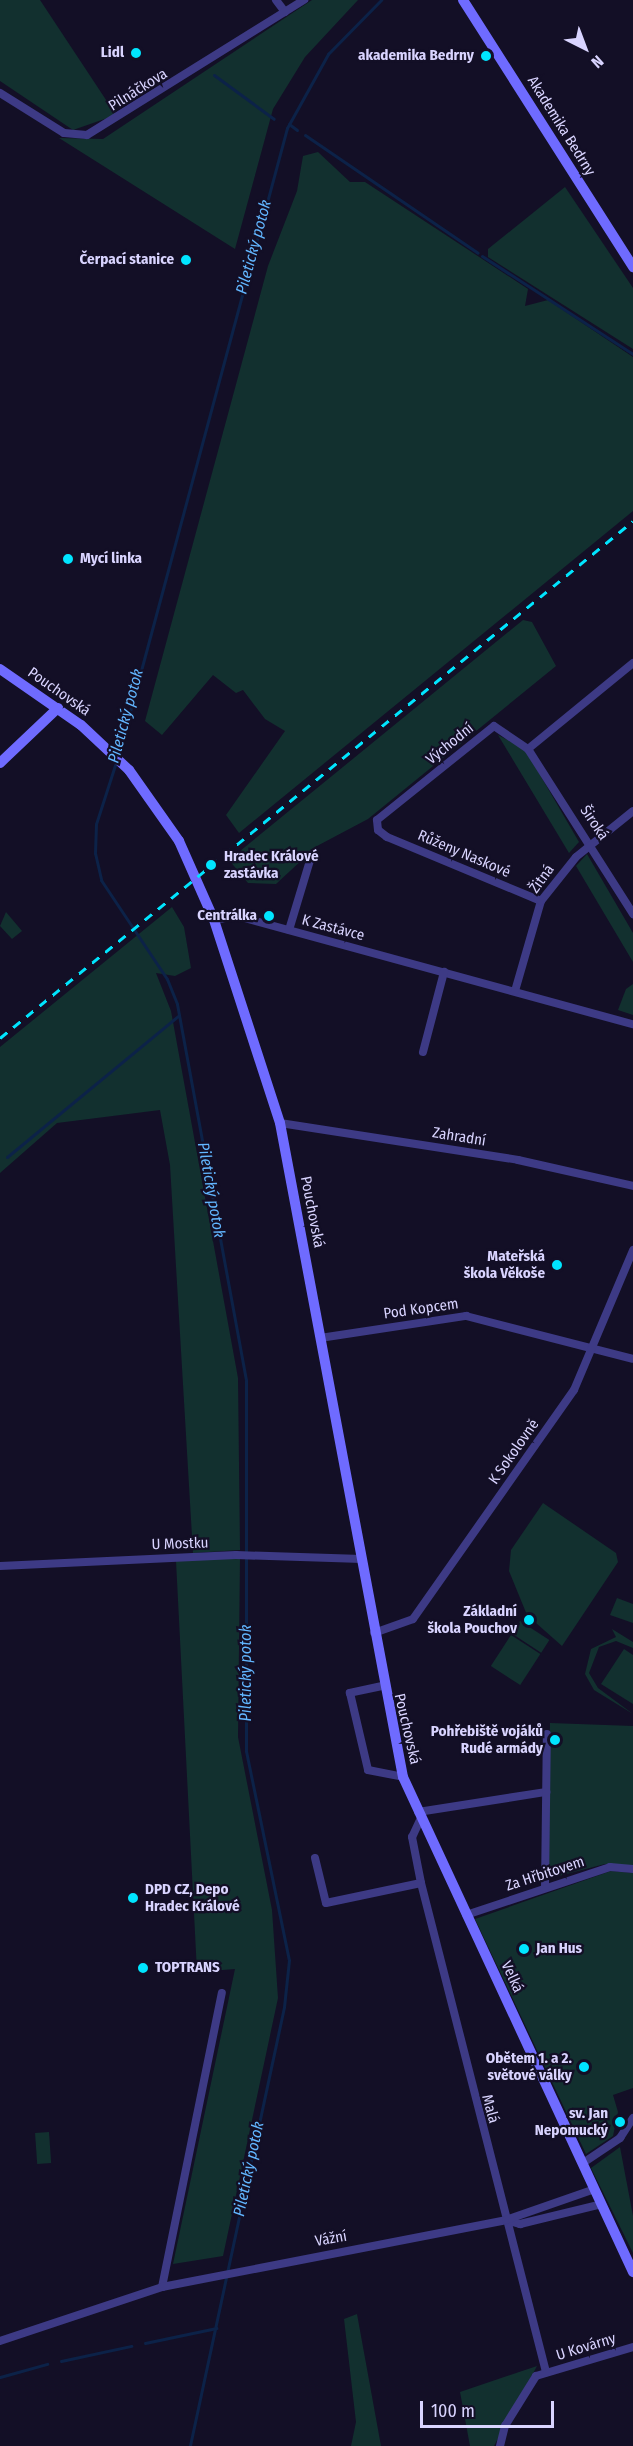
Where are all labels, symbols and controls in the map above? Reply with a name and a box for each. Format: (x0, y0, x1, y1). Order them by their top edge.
north arrow (555, 18, 615, 78)
place label: Lidl (101, 44, 124, 62)
marker: Lidl (129, 46, 143, 60)
place label: akademika Bedrny (358, 47, 474, 65)
marker: akademika Bedrny (479, 49, 493, 63)
text: N (587, 51, 607, 72)
street label: Pilnáčkova (105, 65, 171, 115)
street label: Akademika Bedrny (523, 73, 599, 179)
water label: Piletický potok (232, 198, 276, 296)
place label: Čerpací stanice (80, 251, 174, 269)
marker: Čerpací stanice (179, 253, 193, 267)
place label: Mycí linka (80, 550, 142, 568)
marker: Mycí linka (61, 552, 75, 566)
street label: Pouchovská (24, 664, 94, 720)
water label: Piletický potok (104, 667, 148, 765)
street label: Východní (423, 719, 477, 769)
street label: Široká (576, 802, 612, 844)
street label: Růženy Naskové (415, 826, 513, 882)
place label: Hradec Králové zastávka (224, 847, 318, 882)
marker: Hradec Králové zastávka (202, 856, 220, 874)
street label: Žitná (526, 861, 558, 897)
place label: Centrálka (197, 907, 257, 925)
marker: Centrálka (262, 909, 276, 923)
street label: K Zastávce (300, 911, 366, 945)
street label: Zahradní (431, 1124, 487, 1150)
water label: Piletický potok (193, 1141, 229, 1239)
street label: Pouchovská (296, 1175, 328, 1249)
place label: Mateřská škola Věkoše (464, 1247, 545, 1282)
marker: Mateřská škola Věkoše (550, 1258, 564, 1272)
street label: Pod Kopcem (382, 1295, 460, 1323)
street label: K Sokolovně (485, 1416, 543, 1488)
street label: U Mostku (151, 1534, 209, 1554)
place label: Základní škola Pouchov (428, 1602, 517, 1637)
marker: Základní škola Pouchov (522, 1613, 536, 1627)
water label: Piletický potok (236, 1625, 256, 1721)
street label: Pouchovská (390, 1692, 424, 1766)
place label: Pohřebiště vojáků Rudé armády (431, 1722, 543, 1757)
marker: Pohřebiště vojáků Rudé armády (548, 1733, 562, 1747)
street label: Za Hřbitovem (503, 1853, 587, 1895)
place label: DPD CZ, Depo Hradec Králové (145, 1880, 239, 1915)
marker: DPD CZ, Depo Hradec Králové (126, 1891, 140, 1905)
place label: Jan Hus (536, 1940, 582, 1958)
marker: Jan Hus (517, 1942, 531, 1956)
street label: Velká (497, 1958, 527, 1996)
place label: TOPTRANS (155, 1959, 220, 1977)
marker: TOPTRANS (136, 1961, 150, 1975)
place label: Obětem 1. a 2. světové války (486, 2049, 572, 2084)
marker: Obětem 1. a 2. světové války (577, 2060, 591, 2074)
street label: Malá (478, 2093, 502, 2125)
place label: sv. Jan Nepomucký (535, 2104, 608, 2139)
marker: sv. Jan Nepomucký (613, 2115, 627, 2129)
water label: Piletický potok (230, 2120, 268, 2218)
street label: Vážní (314, 2227, 348, 2251)
street label: U Kovárny (554, 2329, 618, 2365)
scale bar (423, 2389, 556, 2427)
text: 100 m (431, 2400, 475, 2422)

